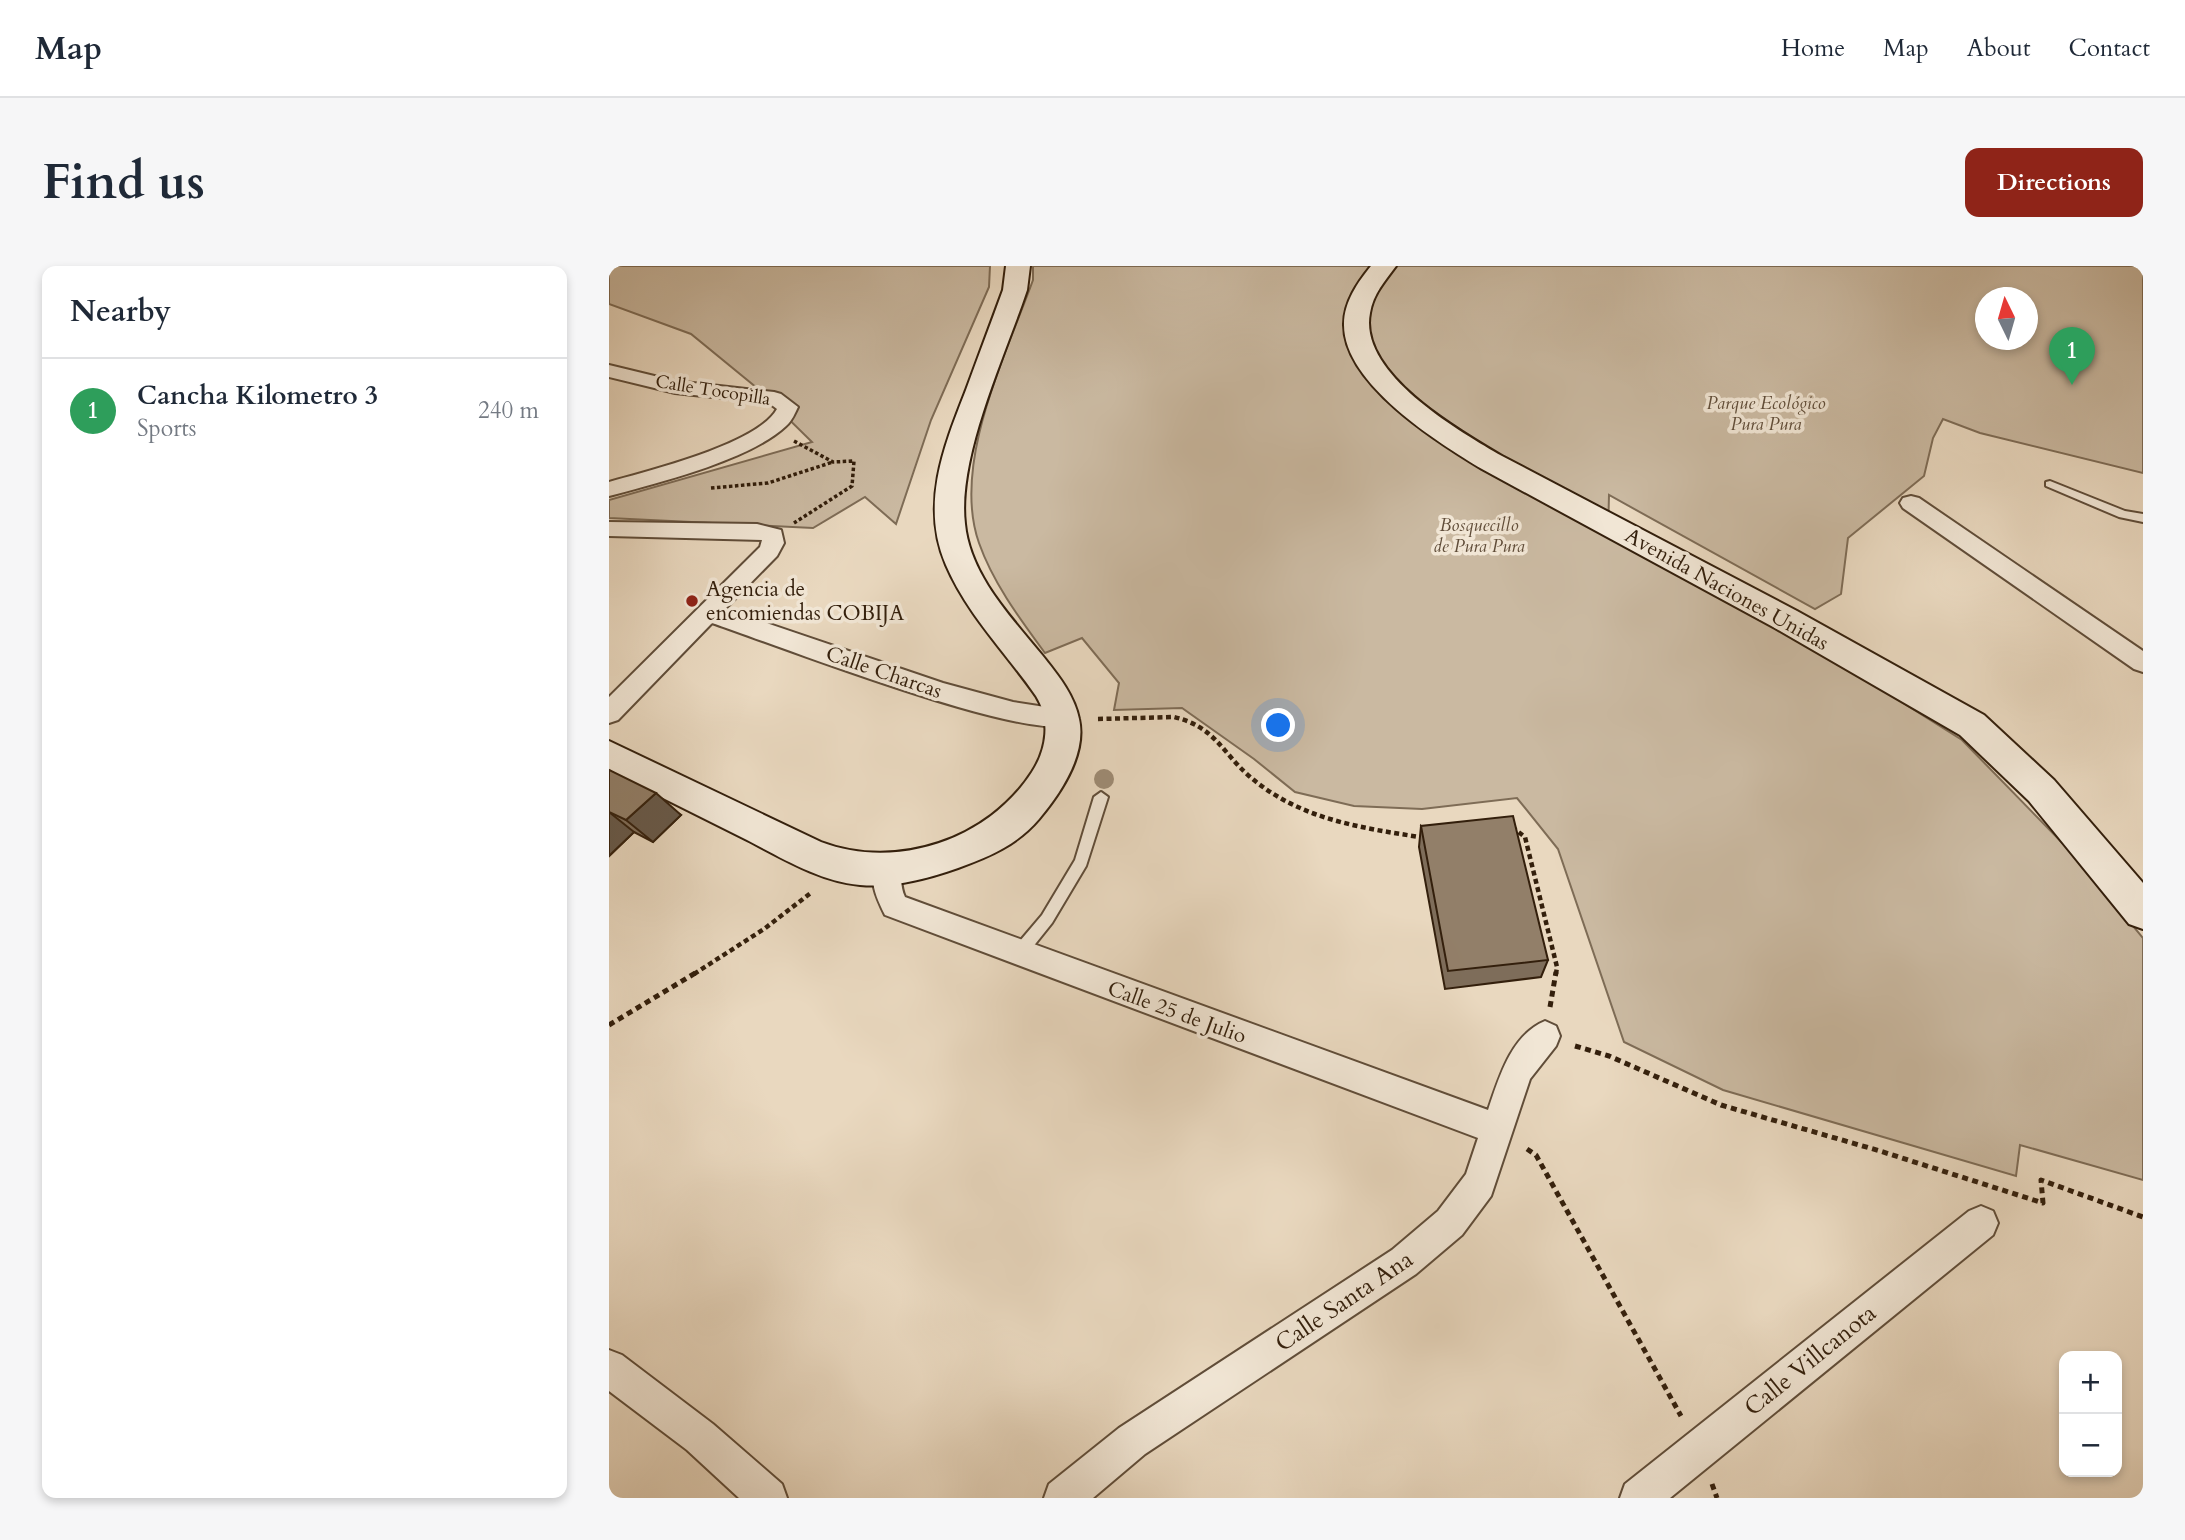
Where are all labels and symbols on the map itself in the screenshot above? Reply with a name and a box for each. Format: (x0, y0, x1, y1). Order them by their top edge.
north arrow (1975, 287, 2038, 350)
pin: 1 (2049, 327, 2095, 385)
street label: Calle Tocopilla (654, 369, 772, 412)
park label: Parque Ecológico Pura Pura (1706, 391, 1826, 437)
park label: Bosquecillo de Pura Pura (1433, 513, 1525, 559)
street label: Avenida Naciones Unidas (1620, 521, 1834, 658)
place label: Agencia de encomiendas COBIJA (706, 575, 904, 628)
marker: Agencia de encomiendas COBIJA (684, 593, 700, 609)
street label: Calle Charcas (822, 639, 946, 706)
your location (1261, 708, 1295, 742)
street label: Calle 25 de Julio (1103, 974, 1250, 1051)
street label: Calle Santa Ana (1269, 1243, 1420, 1360)
street label: Calle Villcanota (1737, 1297, 1884, 1424)

